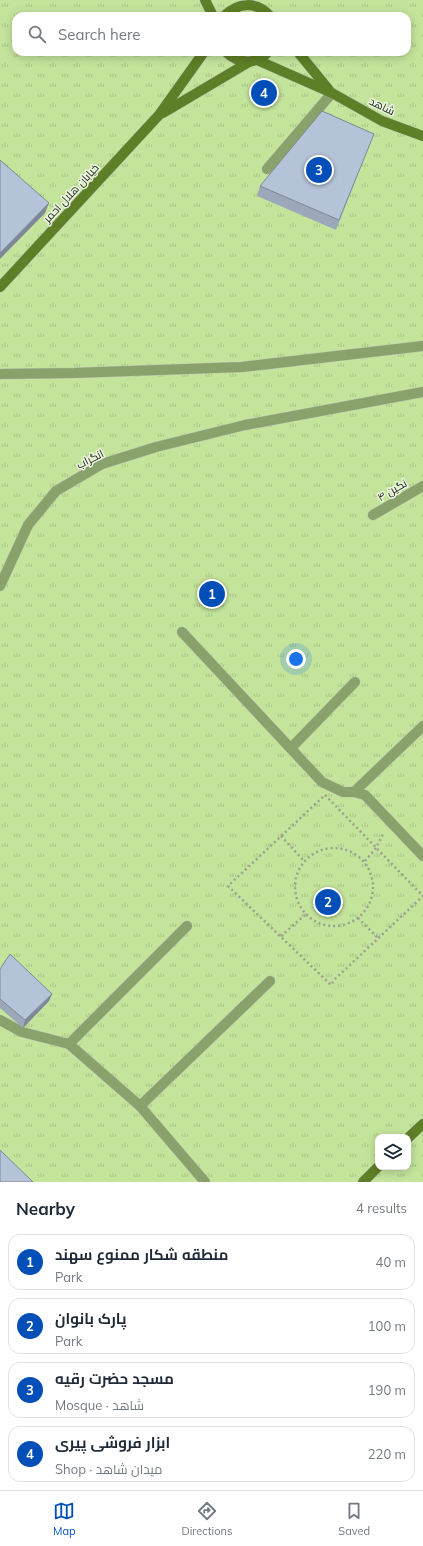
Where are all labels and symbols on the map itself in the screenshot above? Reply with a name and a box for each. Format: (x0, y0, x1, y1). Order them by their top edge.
pin: 4 (251, 78, 277, 108)
street label: شاهد (367, 94, 397, 118)
pin: 3 (306, 155, 332, 185)
street label: خیابان هلال احمر (40, 161, 102, 226)
street label: انگراب (74, 446, 106, 472)
street label: نگین ۴ (375, 476, 409, 504)
pin: 1 (199, 579, 225, 609)
your location (286, 649, 306, 669)
pin: 2 (315, 887, 341, 917)

